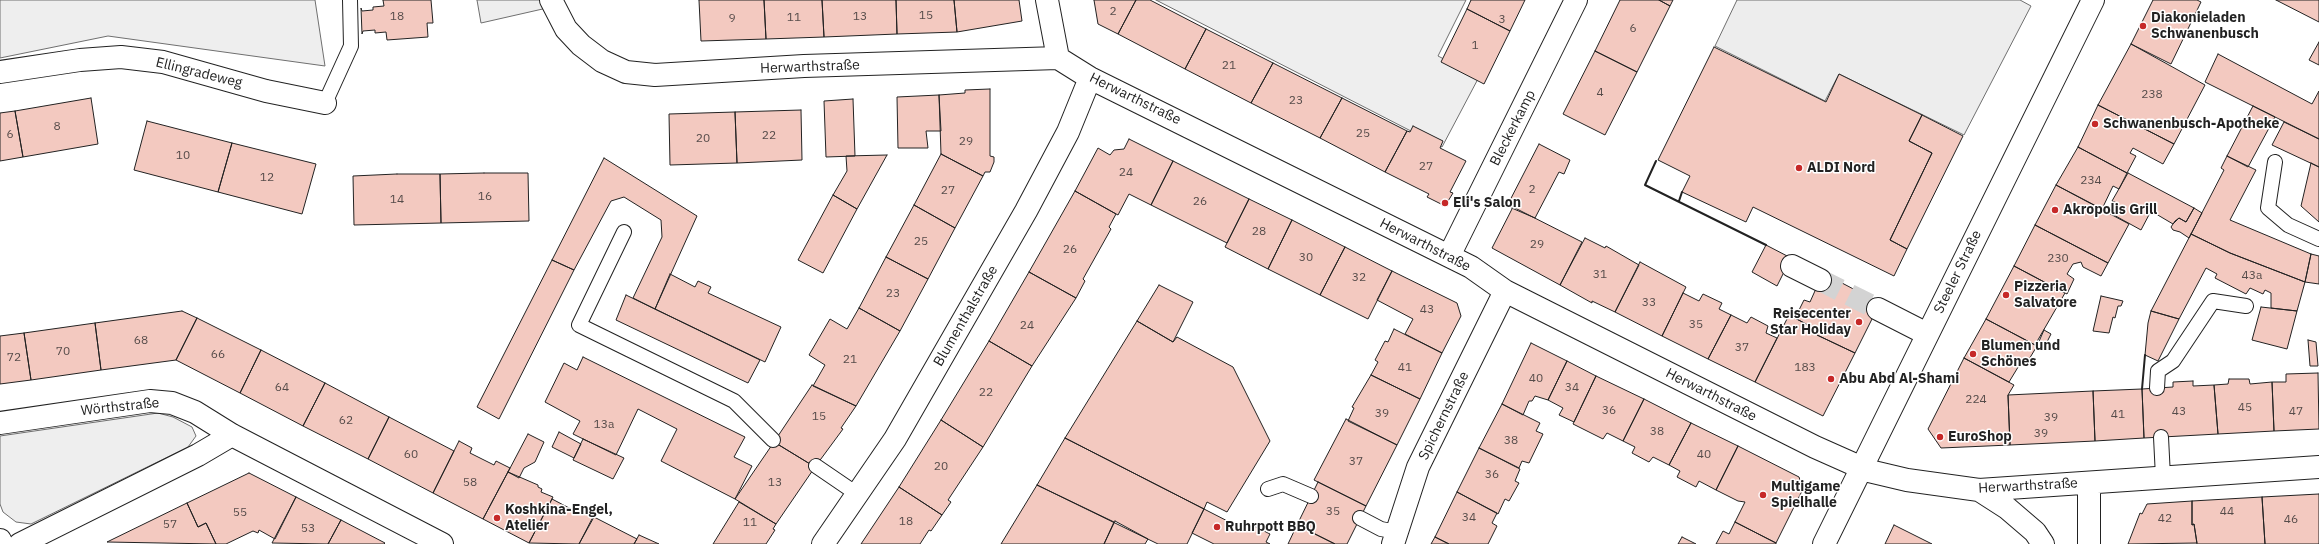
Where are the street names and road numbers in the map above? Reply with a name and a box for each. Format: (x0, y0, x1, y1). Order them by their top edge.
street label: Ellingradeweg (154, 54, 244, 92)
street label: Herwarthstraße (760, 57, 860, 77)
street label: Herwarthstraße (1086, 70, 1184, 128)
street label: Bleckerkamp (1487, 87, 1539, 169)
street label: Herwarthstraße (1377, 215, 1473, 275)
street label: Steeler Straße (1931, 228, 1985, 316)
street label: Blumenthalstraße (930, 263, 1002, 369)
street label: Herwarthstraße (1663, 365, 1759, 425)
street label: Spichernstraße (1415, 369, 1473, 463)
street label: Wörthstraße (80, 395, 160, 419)
street label: Herwarthstraße (1978, 475, 2078, 497)

